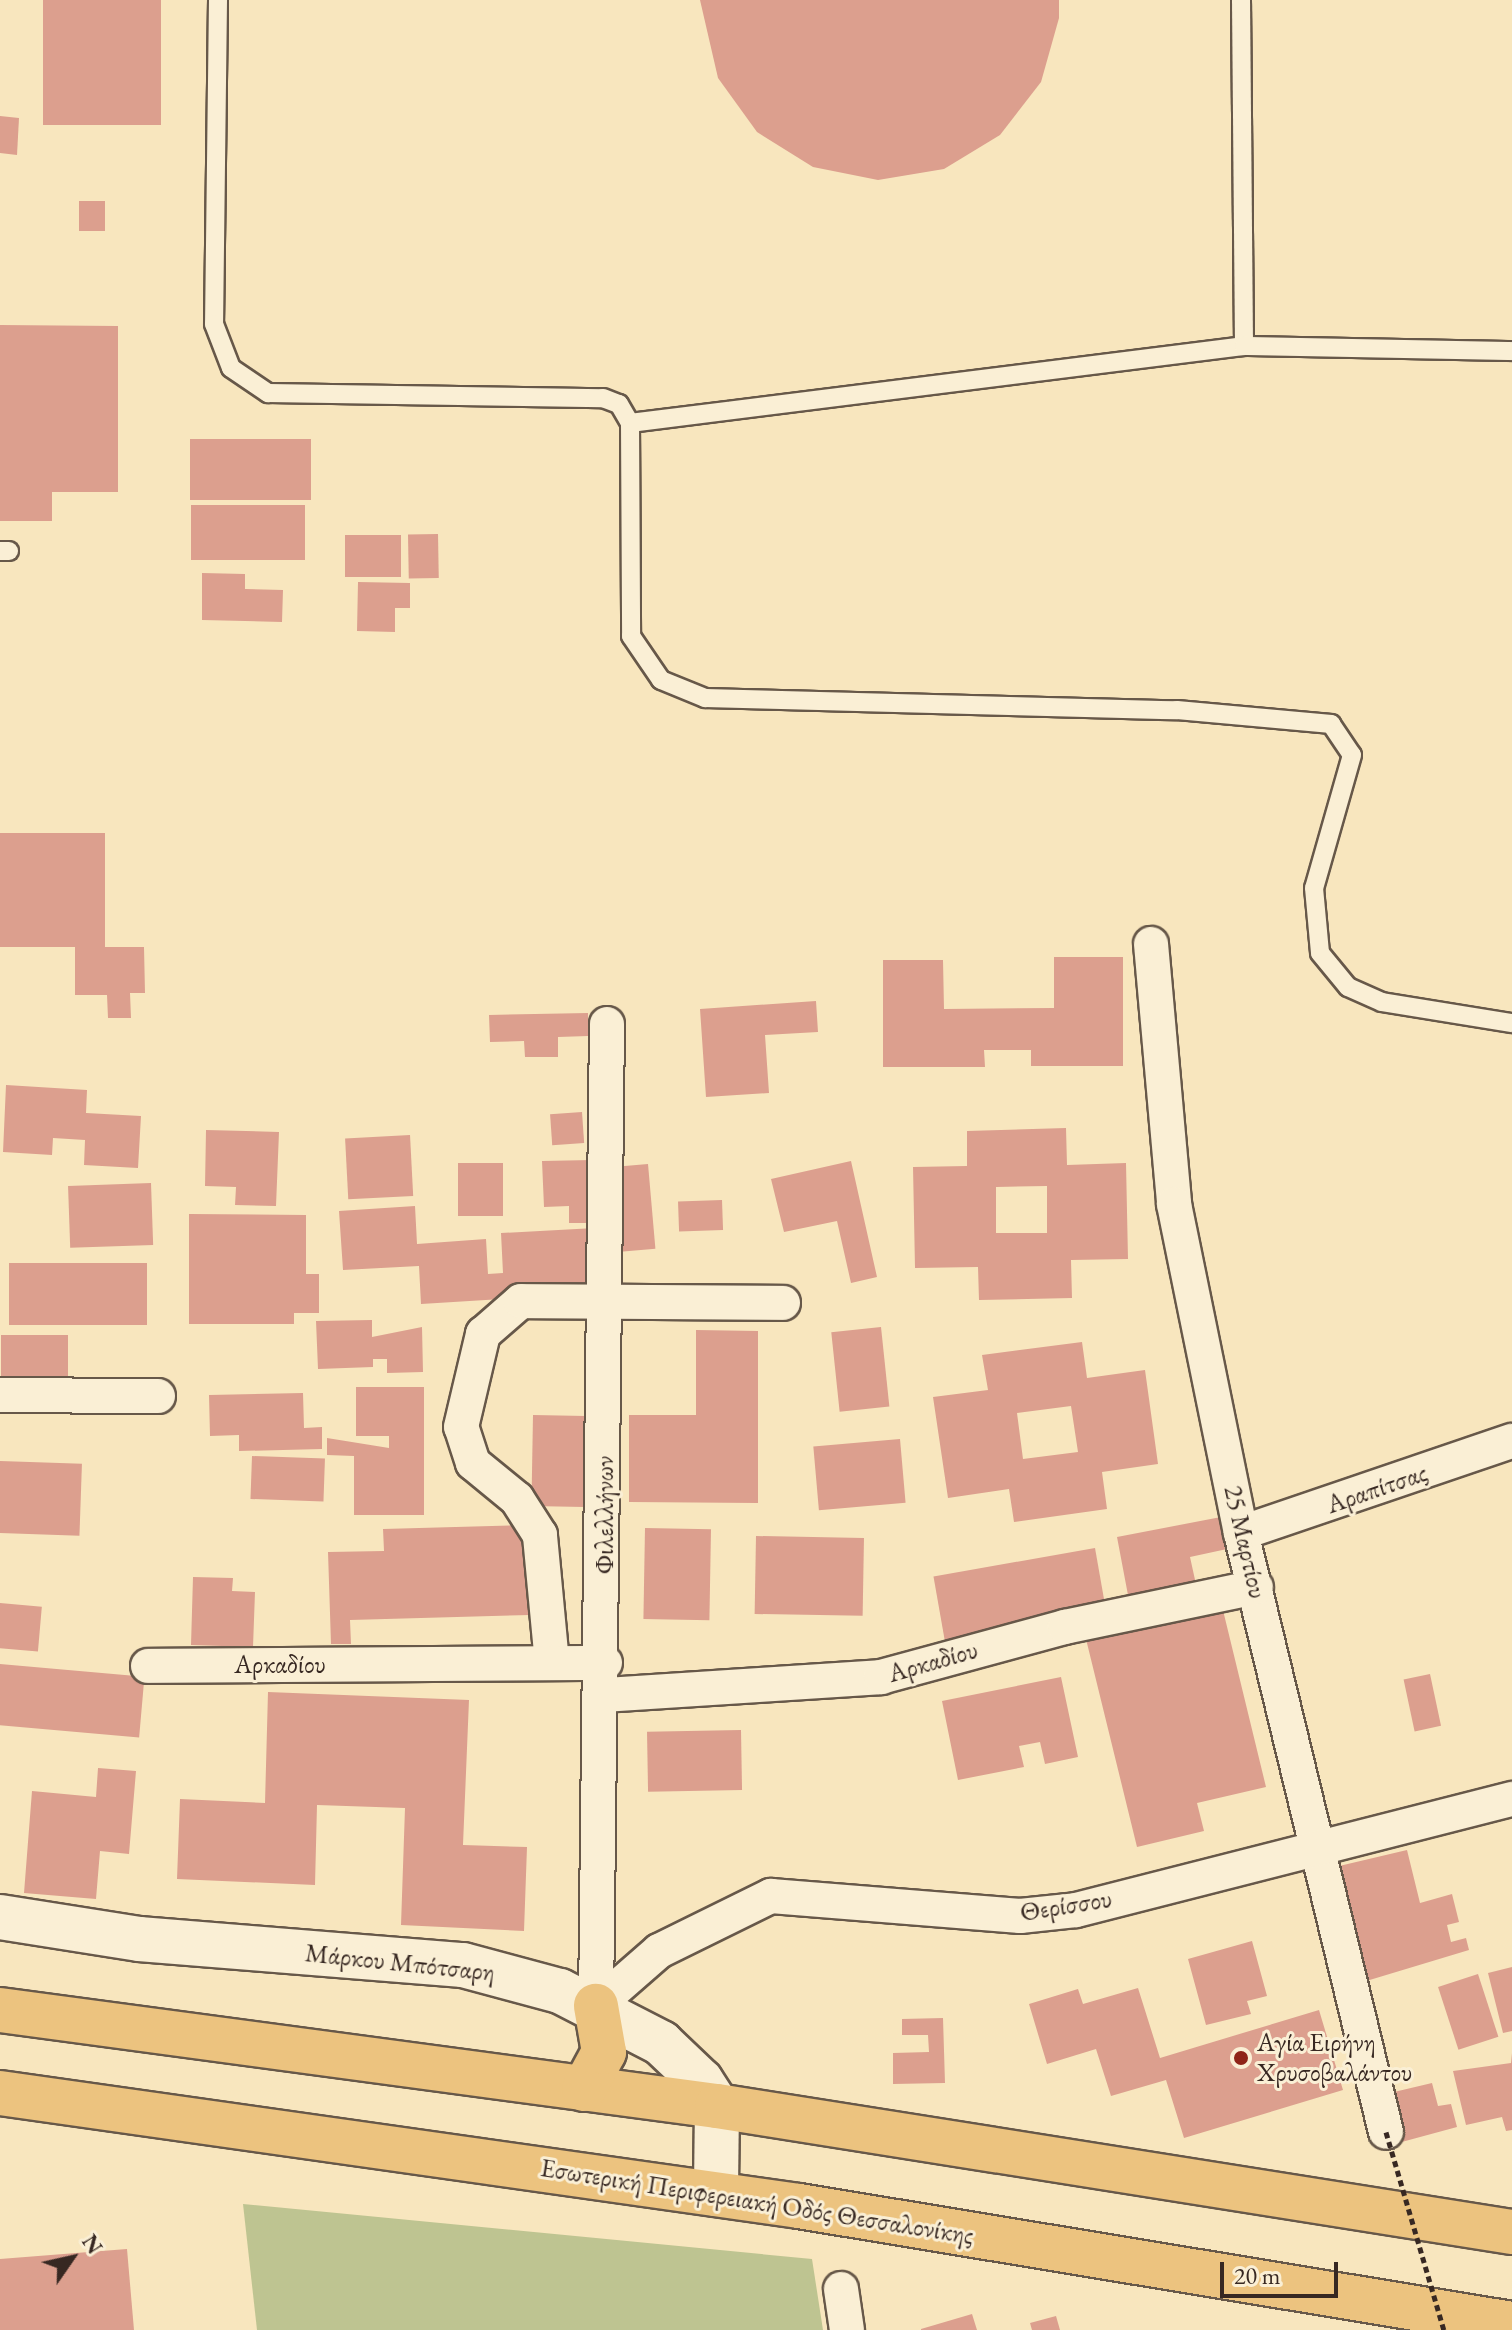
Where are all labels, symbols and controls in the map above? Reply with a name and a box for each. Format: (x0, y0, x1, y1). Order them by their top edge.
street label: Φιλελλήνων (589, 1456, 621, 1574)
street label: Αραπίτσας (1323, 1457, 1431, 1521)
street label: 25 Μαρτίου (1217, 1482, 1273, 1602)
street label: Αρκαδίου (885, 1634, 981, 1690)
street label: Αρκαδίου (234, 1649, 326, 1681)
street label: Θερίσσου (1018, 1883, 1114, 1929)
street label: Μάρκου Μπότσαρη (304, 1938, 496, 1988)
place label: Αγία Ειρήνη Χρυσοβαλάντου (1257, 2027, 1412, 2088)
marker: Αγία Ειρήνη Χρυσοβαλάντου (1232, 2049, 1250, 2067)
street label: Εσωτερική Περιφερειακή Οδός Θεσσαλονίκης (538, 2152, 976, 2252)
north arrow (32, 2218, 112, 2298)
text: N (75, 2229, 109, 2260)
scale bar (1224, 2246, 1342, 2296)
text: 20 m (1234, 2260, 1281, 2291)

